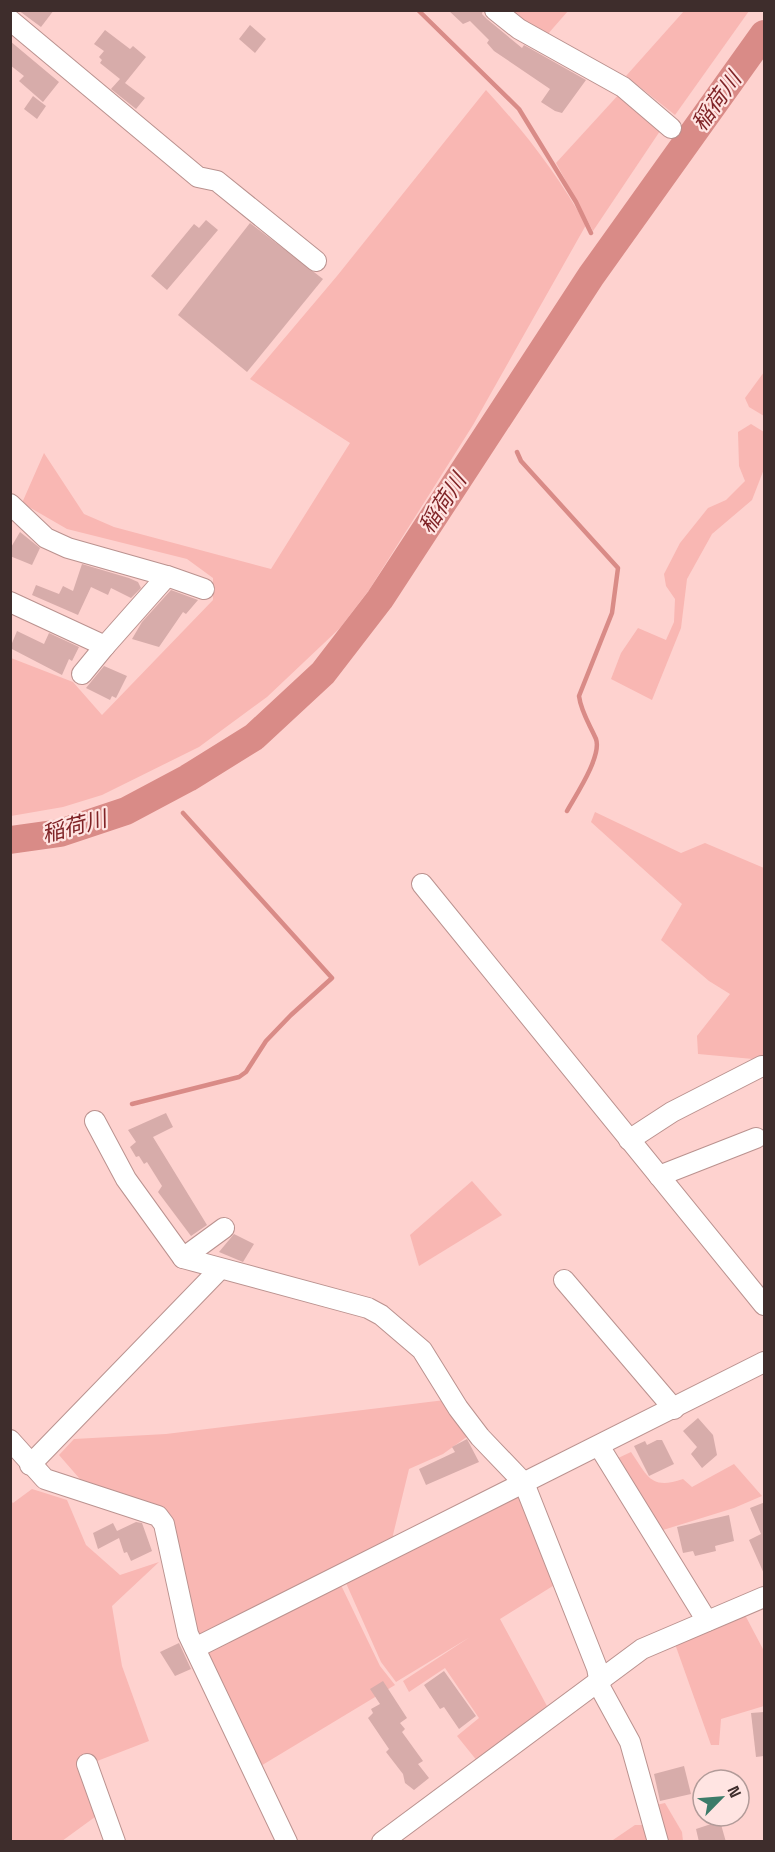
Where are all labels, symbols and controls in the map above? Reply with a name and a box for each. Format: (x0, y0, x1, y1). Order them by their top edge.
water label: 稲荷川 (685, 64, 748, 136)
water label: 稲荷川 (412, 466, 473, 538)
water label: 稲荷川 (38, 803, 111, 848)
north arrow (691, 1768, 751, 1828)
text: N (722, 1783, 746, 1801)

